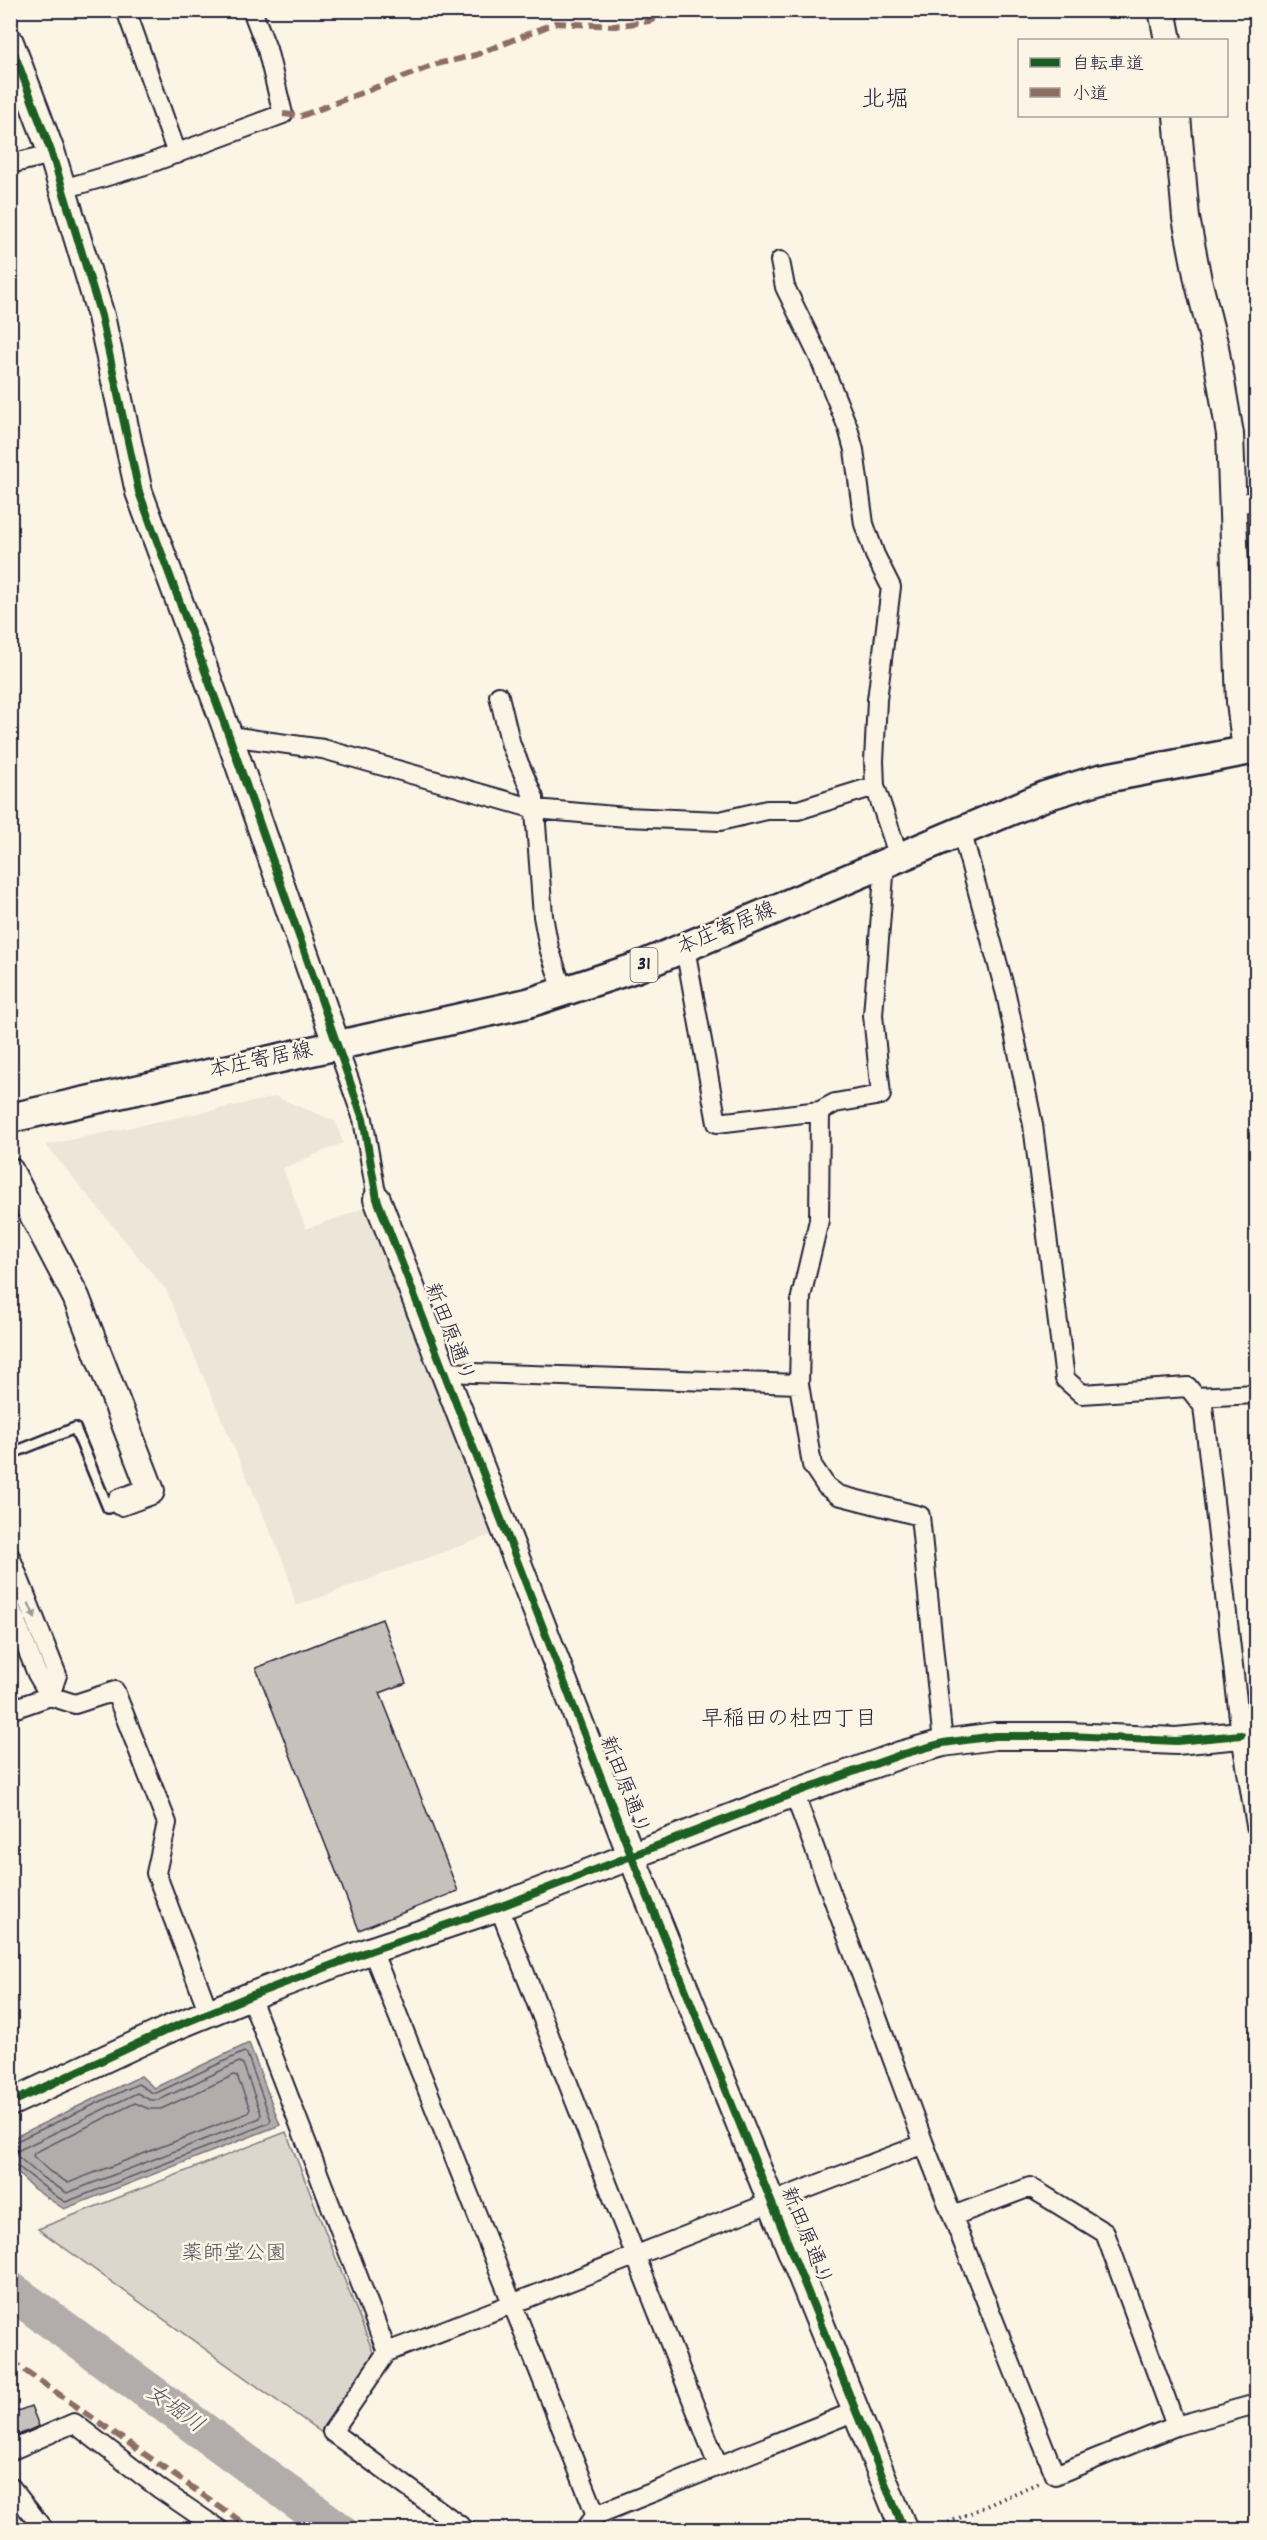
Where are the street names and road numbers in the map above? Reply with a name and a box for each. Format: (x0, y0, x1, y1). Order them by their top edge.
street label: 本庄寄居線 (673, 896, 781, 964)
road number: 31 (630, 948, 658, 982)
street label: 本庄寄居線 (207, 1036, 315, 1088)
street label: 新田原通り (415, 1279, 481, 1387)
street label: 新田原通り (590, 1732, 656, 1840)
street label: 新田原通り (771, 2183, 839, 2291)

